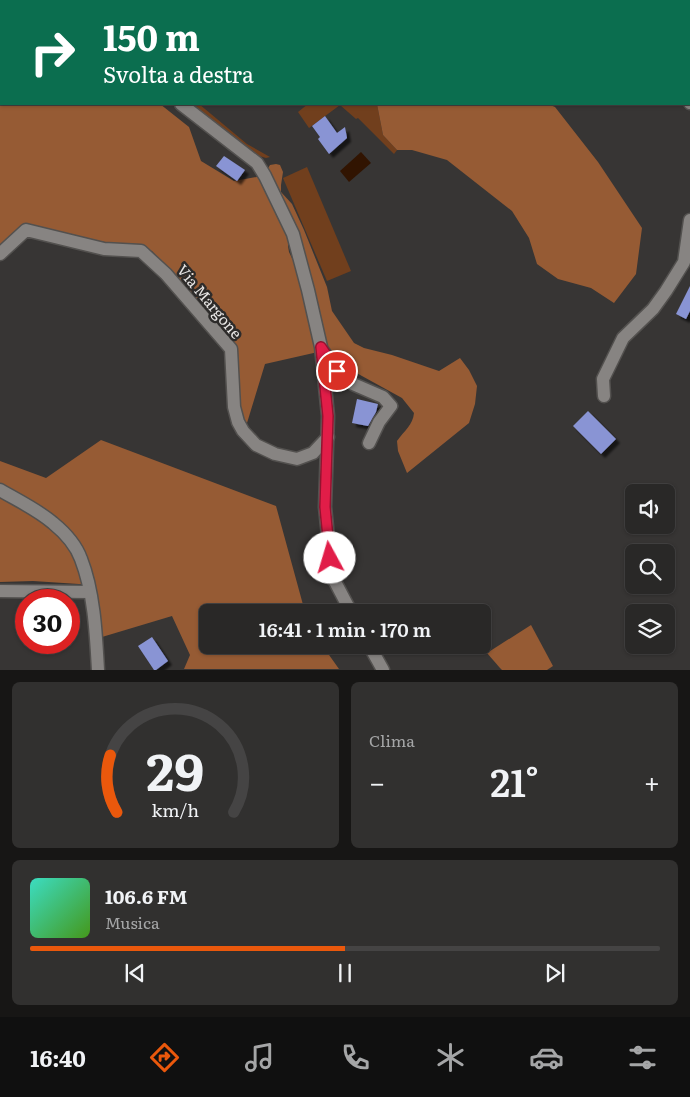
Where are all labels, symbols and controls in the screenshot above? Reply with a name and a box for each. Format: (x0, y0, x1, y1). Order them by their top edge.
text: 150 m (103, 10, 200, 62)
icon: right (20, 20, 85, 85)
text: Svolta a destra (103, 57, 254, 90)
street label: Via Margone (172, 259, 248, 343)
pin (316, 350, 358, 392)
icon: arrive (323, 357, 351, 385)
map controls (625, 484, 675, 654)
button: sound (625, 484, 675, 534)
position arrow (303, 531, 355, 583)
button: search (625, 544, 675, 594)
speed limit sign: 30 (15, 589, 80, 654)
button: layers (625, 604, 675, 654)
text: 16:41 · 1 min · 170 m (259, 615, 431, 643)
text: Clima (369, 728, 415, 752)
text: 29 (147, 730, 204, 807)
text: 21° (490, 752, 539, 809)
text: − (369, 760, 385, 802)
text: + (644, 760, 660, 802)
text: km/h (152, 796, 199, 823)
text: 106.6 FM (105, 882, 188, 910)
text: Musica (105, 910, 160, 934)
icon: previous (121, 959, 149, 987)
icon: pause (331, 959, 359, 987)
icon: next (541, 959, 569, 987)
icon: directions (147, 1040, 182, 1075)
icon: music (242, 1040, 277, 1075)
icon: phone (338, 1040, 373, 1075)
icon: climate (433, 1040, 468, 1075)
icon: car (529, 1040, 564, 1075)
icon: filters (625, 1040, 660, 1075)
text: 16:40 (30, 1041, 86, 1074)

